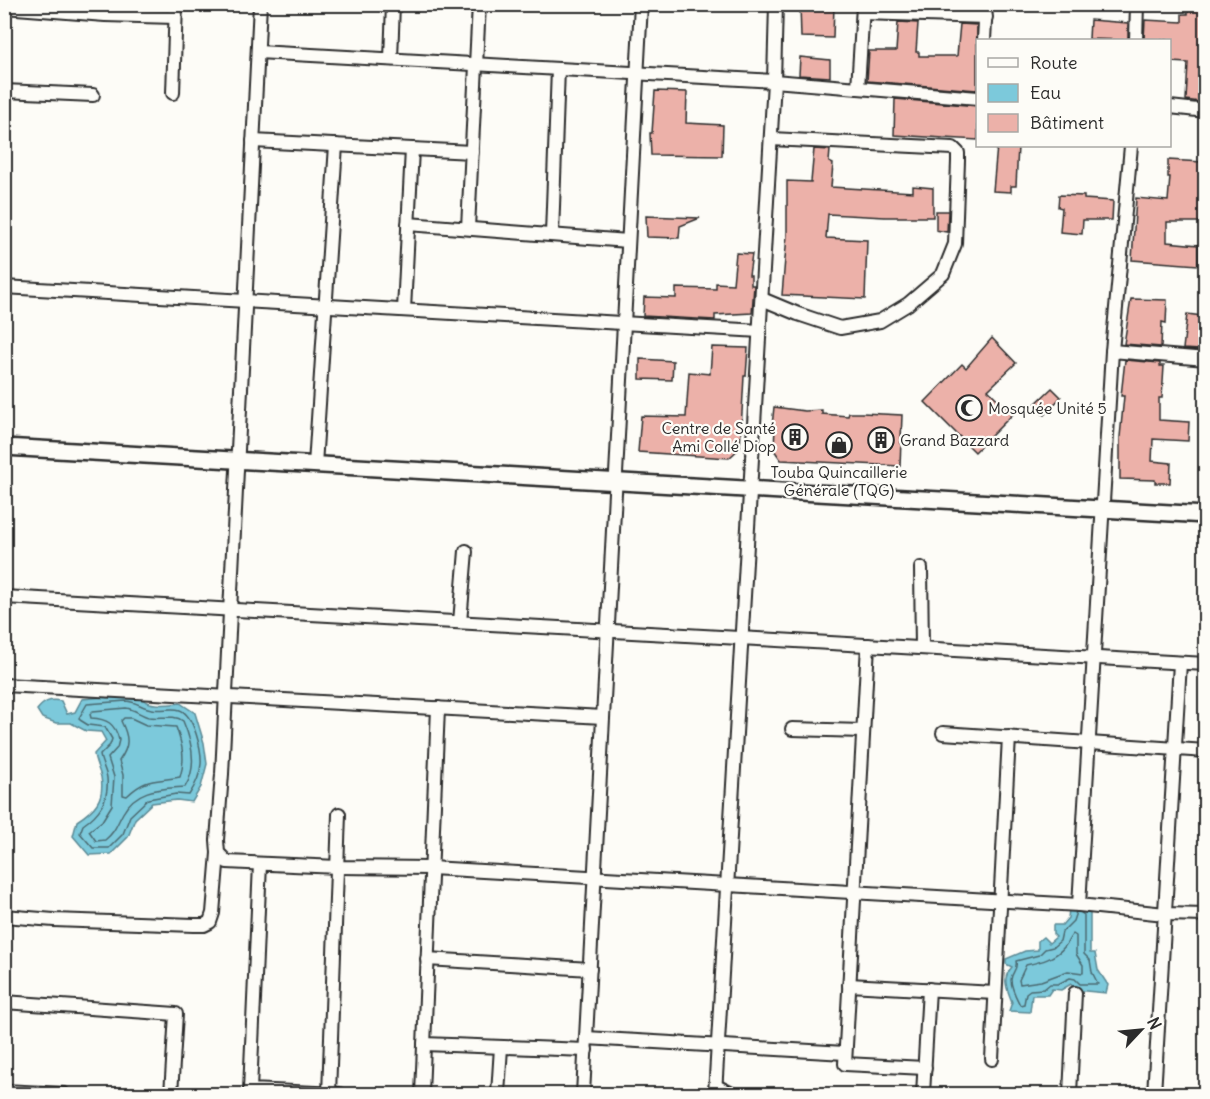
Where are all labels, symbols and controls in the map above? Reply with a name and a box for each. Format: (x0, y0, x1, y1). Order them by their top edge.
legend (976, 39, 1171, 147)
text: Route (1030, 51, 1078, 74)
text: Eau (1030, 81, 1061, 104)
text: Bâtiment (1030, 111, 1104, 134)
mosque icon: Mosquée Unité 5 (954, 393, 984, 423)
place label: Mosquée Unité 5 (988, 398, 1107, 418)
place label: Centre de Santé Ami Collé Diop (662, 418, 776, 456)
building icon: Centre de Santé Ami Collé Diop (780, 422, 810, 452)
building icon: Grand Bazzard (866, 425, 896, 455)
shop icon: Touba Quincaillerie Générale (TQG) (824, 430, 854, 460)
place label: Grand Bazzard (900, 430, 1009, 450)
place label: Touba Quincaillerie Générale (TQG) (771, 462, 907, 500)
north arrow (1111, 1000, 1171, 1060)
text: N (1143, 1014, 1166, 1033)

